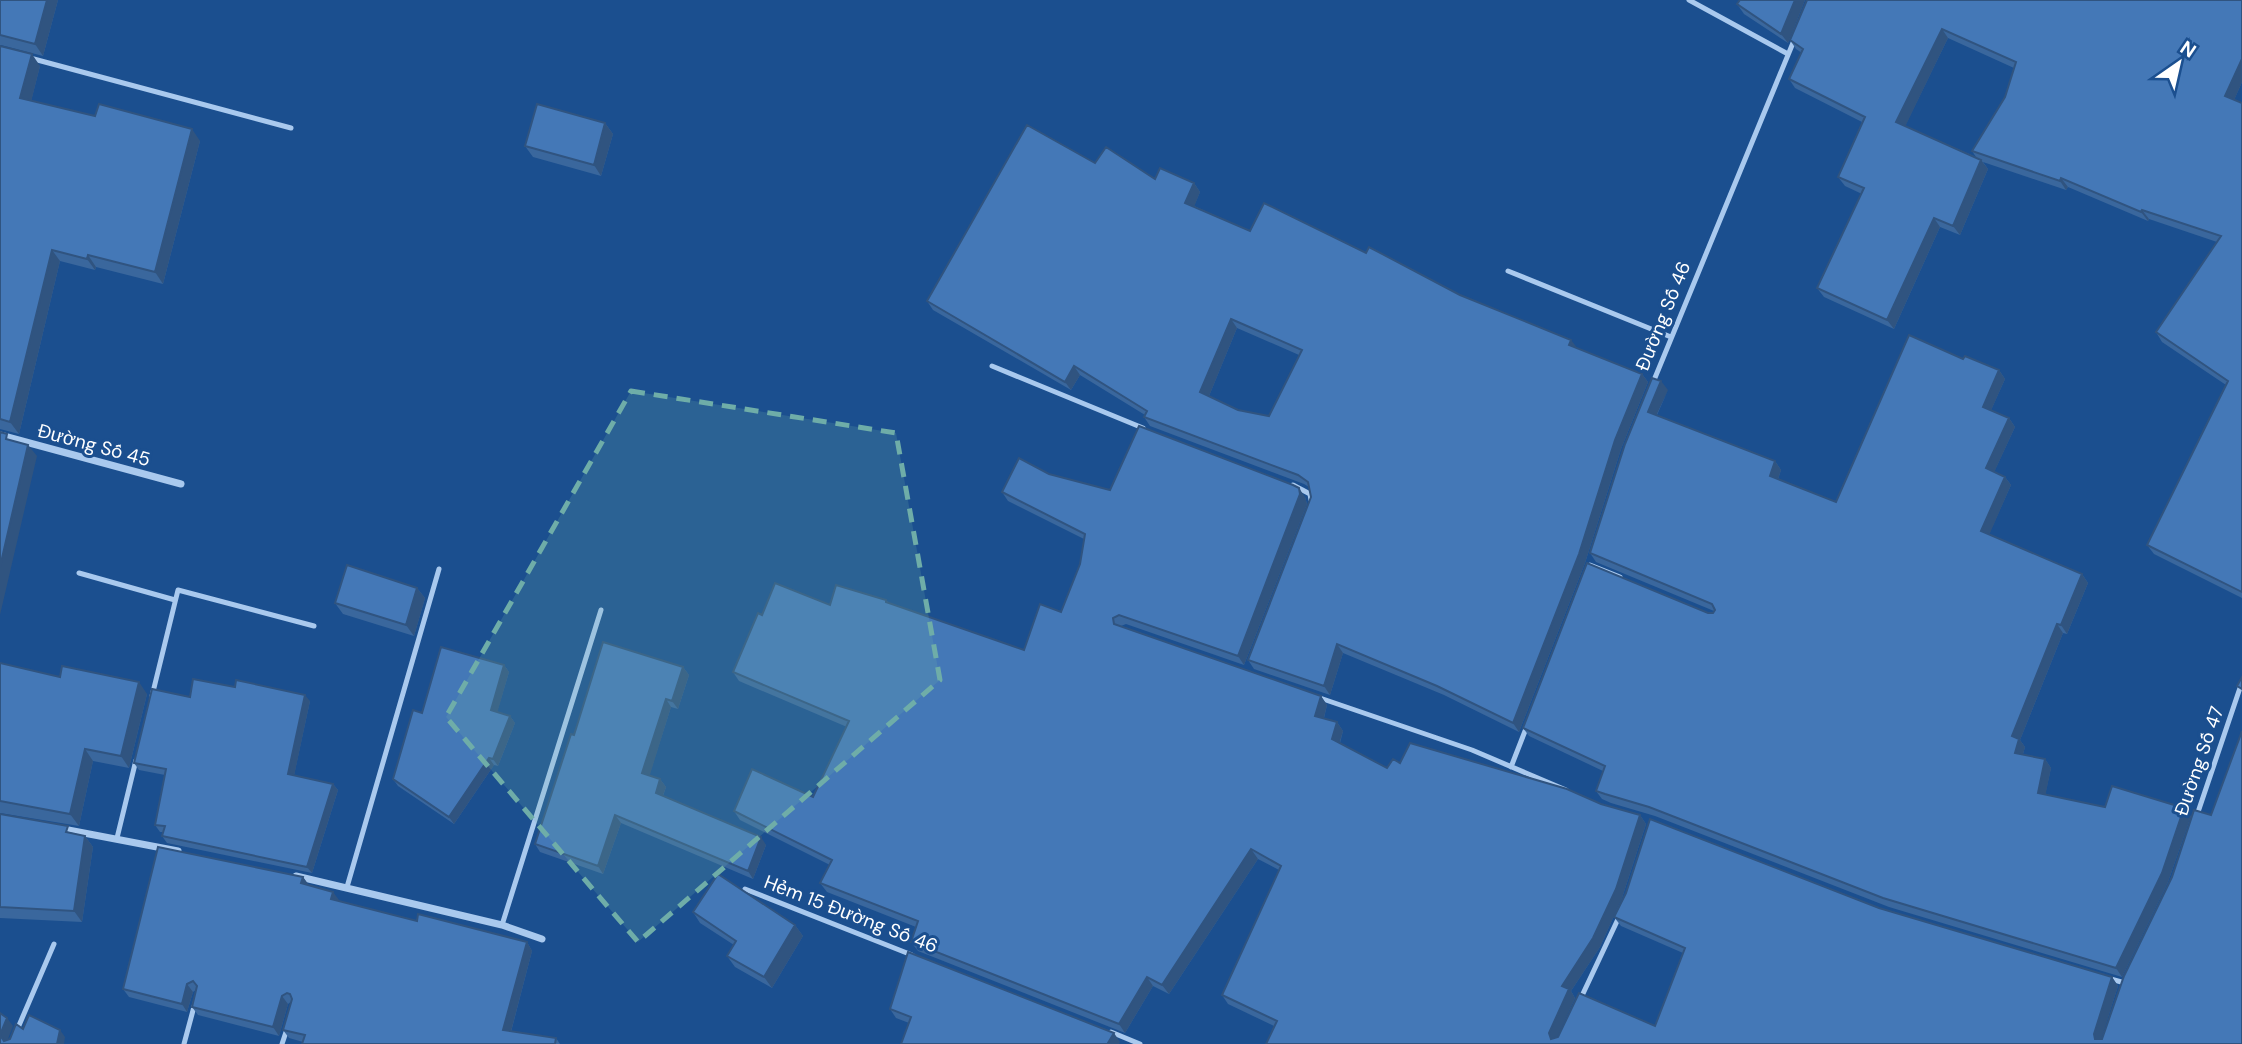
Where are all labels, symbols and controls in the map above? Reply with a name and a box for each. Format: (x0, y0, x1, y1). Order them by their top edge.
north arrow (2144, 28, 2214, 98)
text: N (2175, 35, 2201, 64)
street label: Đường Số 46 (1630, 258, 1696, 374)
street label: Đường Số 45 (35, 418, 153, 472)
street label: Đường Số 47 (2169, 703, 2229, 819)
street label: Hẻm 15 Đường Số 46 (761, 869, 941, 959)

